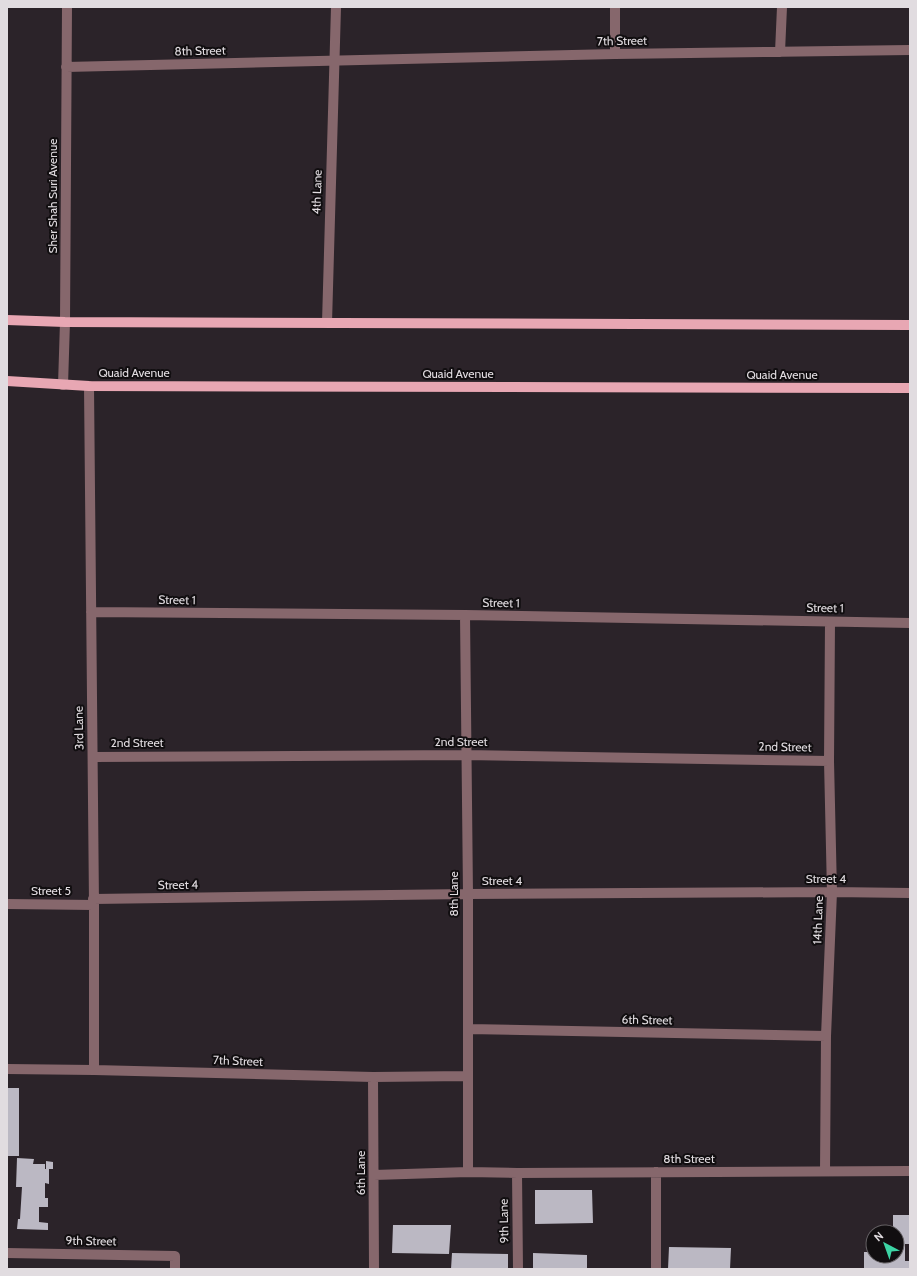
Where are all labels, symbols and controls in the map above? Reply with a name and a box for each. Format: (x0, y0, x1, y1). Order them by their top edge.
street label: 7th Street (597, 33, 647, 48)
street label: 8th Street (174, 43, 226, 58)
street label: Sher Shah Suri Avenue (45, 139, 60, 253)
street label: 4th Lane (308, 169, 325, 215)
street label: Quaid Avenue (98, 365, 170, 380)
street label: Quaid Avenue (422, 366, 494, 381)
street label: Quaid Avenue (746, 367, 818, 382)
street label: Street 1 (158, 592, 196, 607)
street label: Street 1 (482, 595, 520, 610)
street label: Street 1 (806, 600, 844, 615)
street label: 3rd Lane (71, 706, 86, 750)
street label: 2nd Street (434, 734, 488, 749)
street label: 2nd Street (110, 735, 164, 750)
street label: 2nd Street (758, 739, 812, 754)
street label: 8th Lane (446, 871, 461, 917)
street label: Street 4 (806, 871, 846, 886)
street label: Street 4 (482, 873, 522, 888)
street label: Street 4 (158, 877, 198, 892)
street label: Street 5 (31, 883, 71, 898)
street label: 14th Lane (809, 895, 826, 945)
street label: 6th Street (621, 1012, 673, 1027)
street label: 7th Street (213, 1052, 263, 1069)
street label: 6th Lane (353, 1151, 368, 1195)
street label: 8th Street (663, 1151, 715, 1166)
street label: 9th Lane (496, 1199, 511, 1243)
north arrow (865, 1224, 905, 1264)
text: N (871, 1229, 886, 1244)
street label: 9th Street (65, 1233, 117, 1248)

